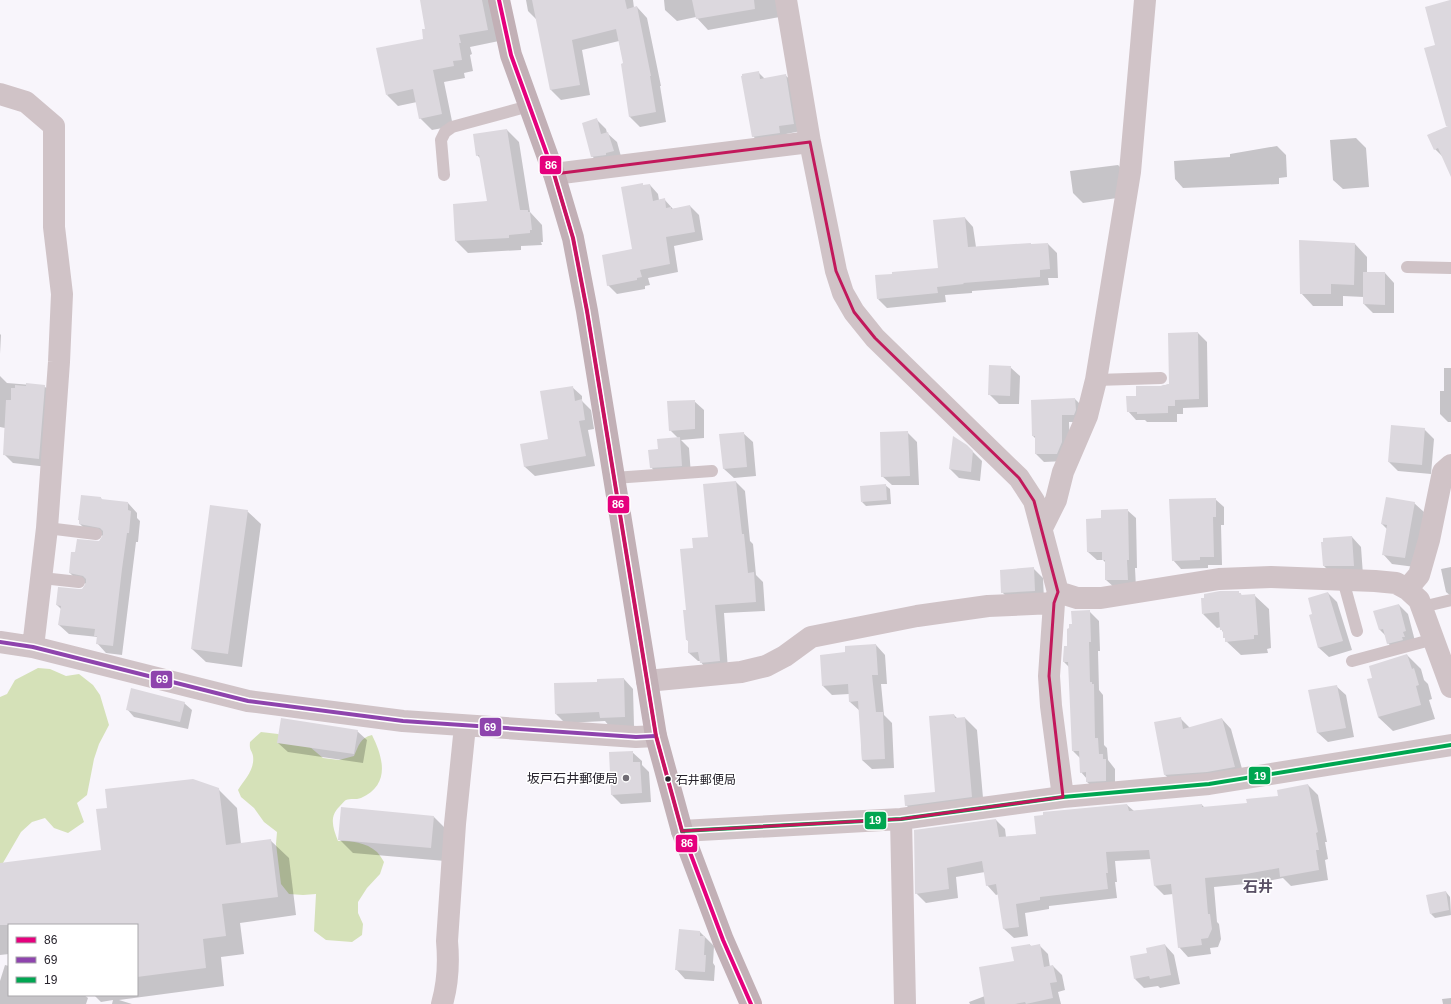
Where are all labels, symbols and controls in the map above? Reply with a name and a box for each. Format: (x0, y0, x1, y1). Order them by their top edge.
line badge: 86 (539, 155, 562, 175)
text: 86 (545, 159, 557, 171)
line badge: 86 (607, 495, 630, 514)
text: 86 (612, 498, 624, 510)
line badge: 69 (150, 670, 173, 689)
text: 69 (156, 673, 168, 685)
line badge: 69 (479, 717, 502, 737)
text: 69 (484, 721, 496, 733)
line badge: 19 (1248, 766, 1271, 785)
text: 19 (1254, 770, 1266, 782)
place label: 坂戸石井郵便局 (527, 771, 618, 786)
marker: 坂戸石井郵便局 (621, 773, 631, 783)
place label: 石井郵便局 (676, 773, 736, 787)
marker: 石井郵便局 (663, 774, 673, 784)
line badge: 19 (864, 811, 887, 830)
text: 19 (869, 814, 881, 826)
line badge: 86 (675, 834, 698, 853)
text: 86 (681, 837, 693, 849)
district label: 石井 (1243, 878, 1273, 895)
legend (8, 924, 138, 996)
text: 86 (44, 933, 58, 947)
text: 69 (44, 953, 58, 967)
text: 19 (44, 973, 58, 987)

